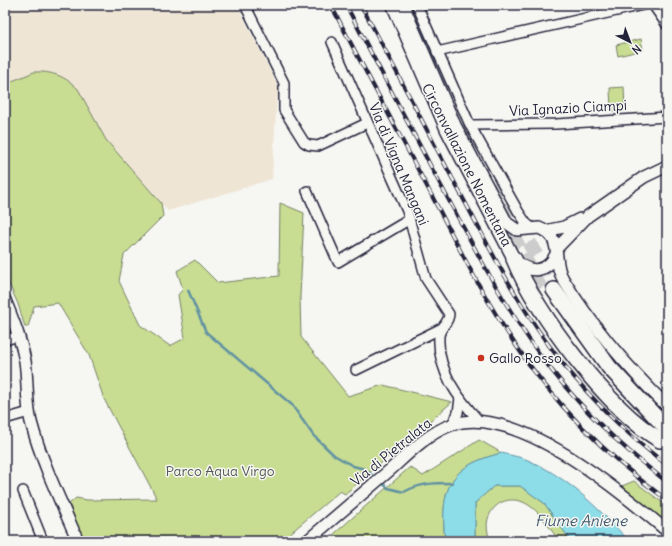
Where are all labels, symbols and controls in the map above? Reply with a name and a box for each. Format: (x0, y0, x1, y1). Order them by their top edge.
north arrow (610, 22, 650, 62)
text: N (629, 42, 644, 57)
street label: Circonvallazione Nomentana (418, 81, 516, 249)
street label: Via Ignazio Ciampi (509, 96, 627, 120)
street label: Via di Vigna Mangani (365, 100, 433, 228)
place label: Gallo Rosso (489, 349, 562, 367)
marker: Gallo Rosso (476, 353, 486, 363)
street label: Via di Pietralata (347, 414, 435, 490)
park label: Parco Aqua Virgo (165, 462, 275, 480)
water label: Fiume Aniene (535, 511, 628, 530)

